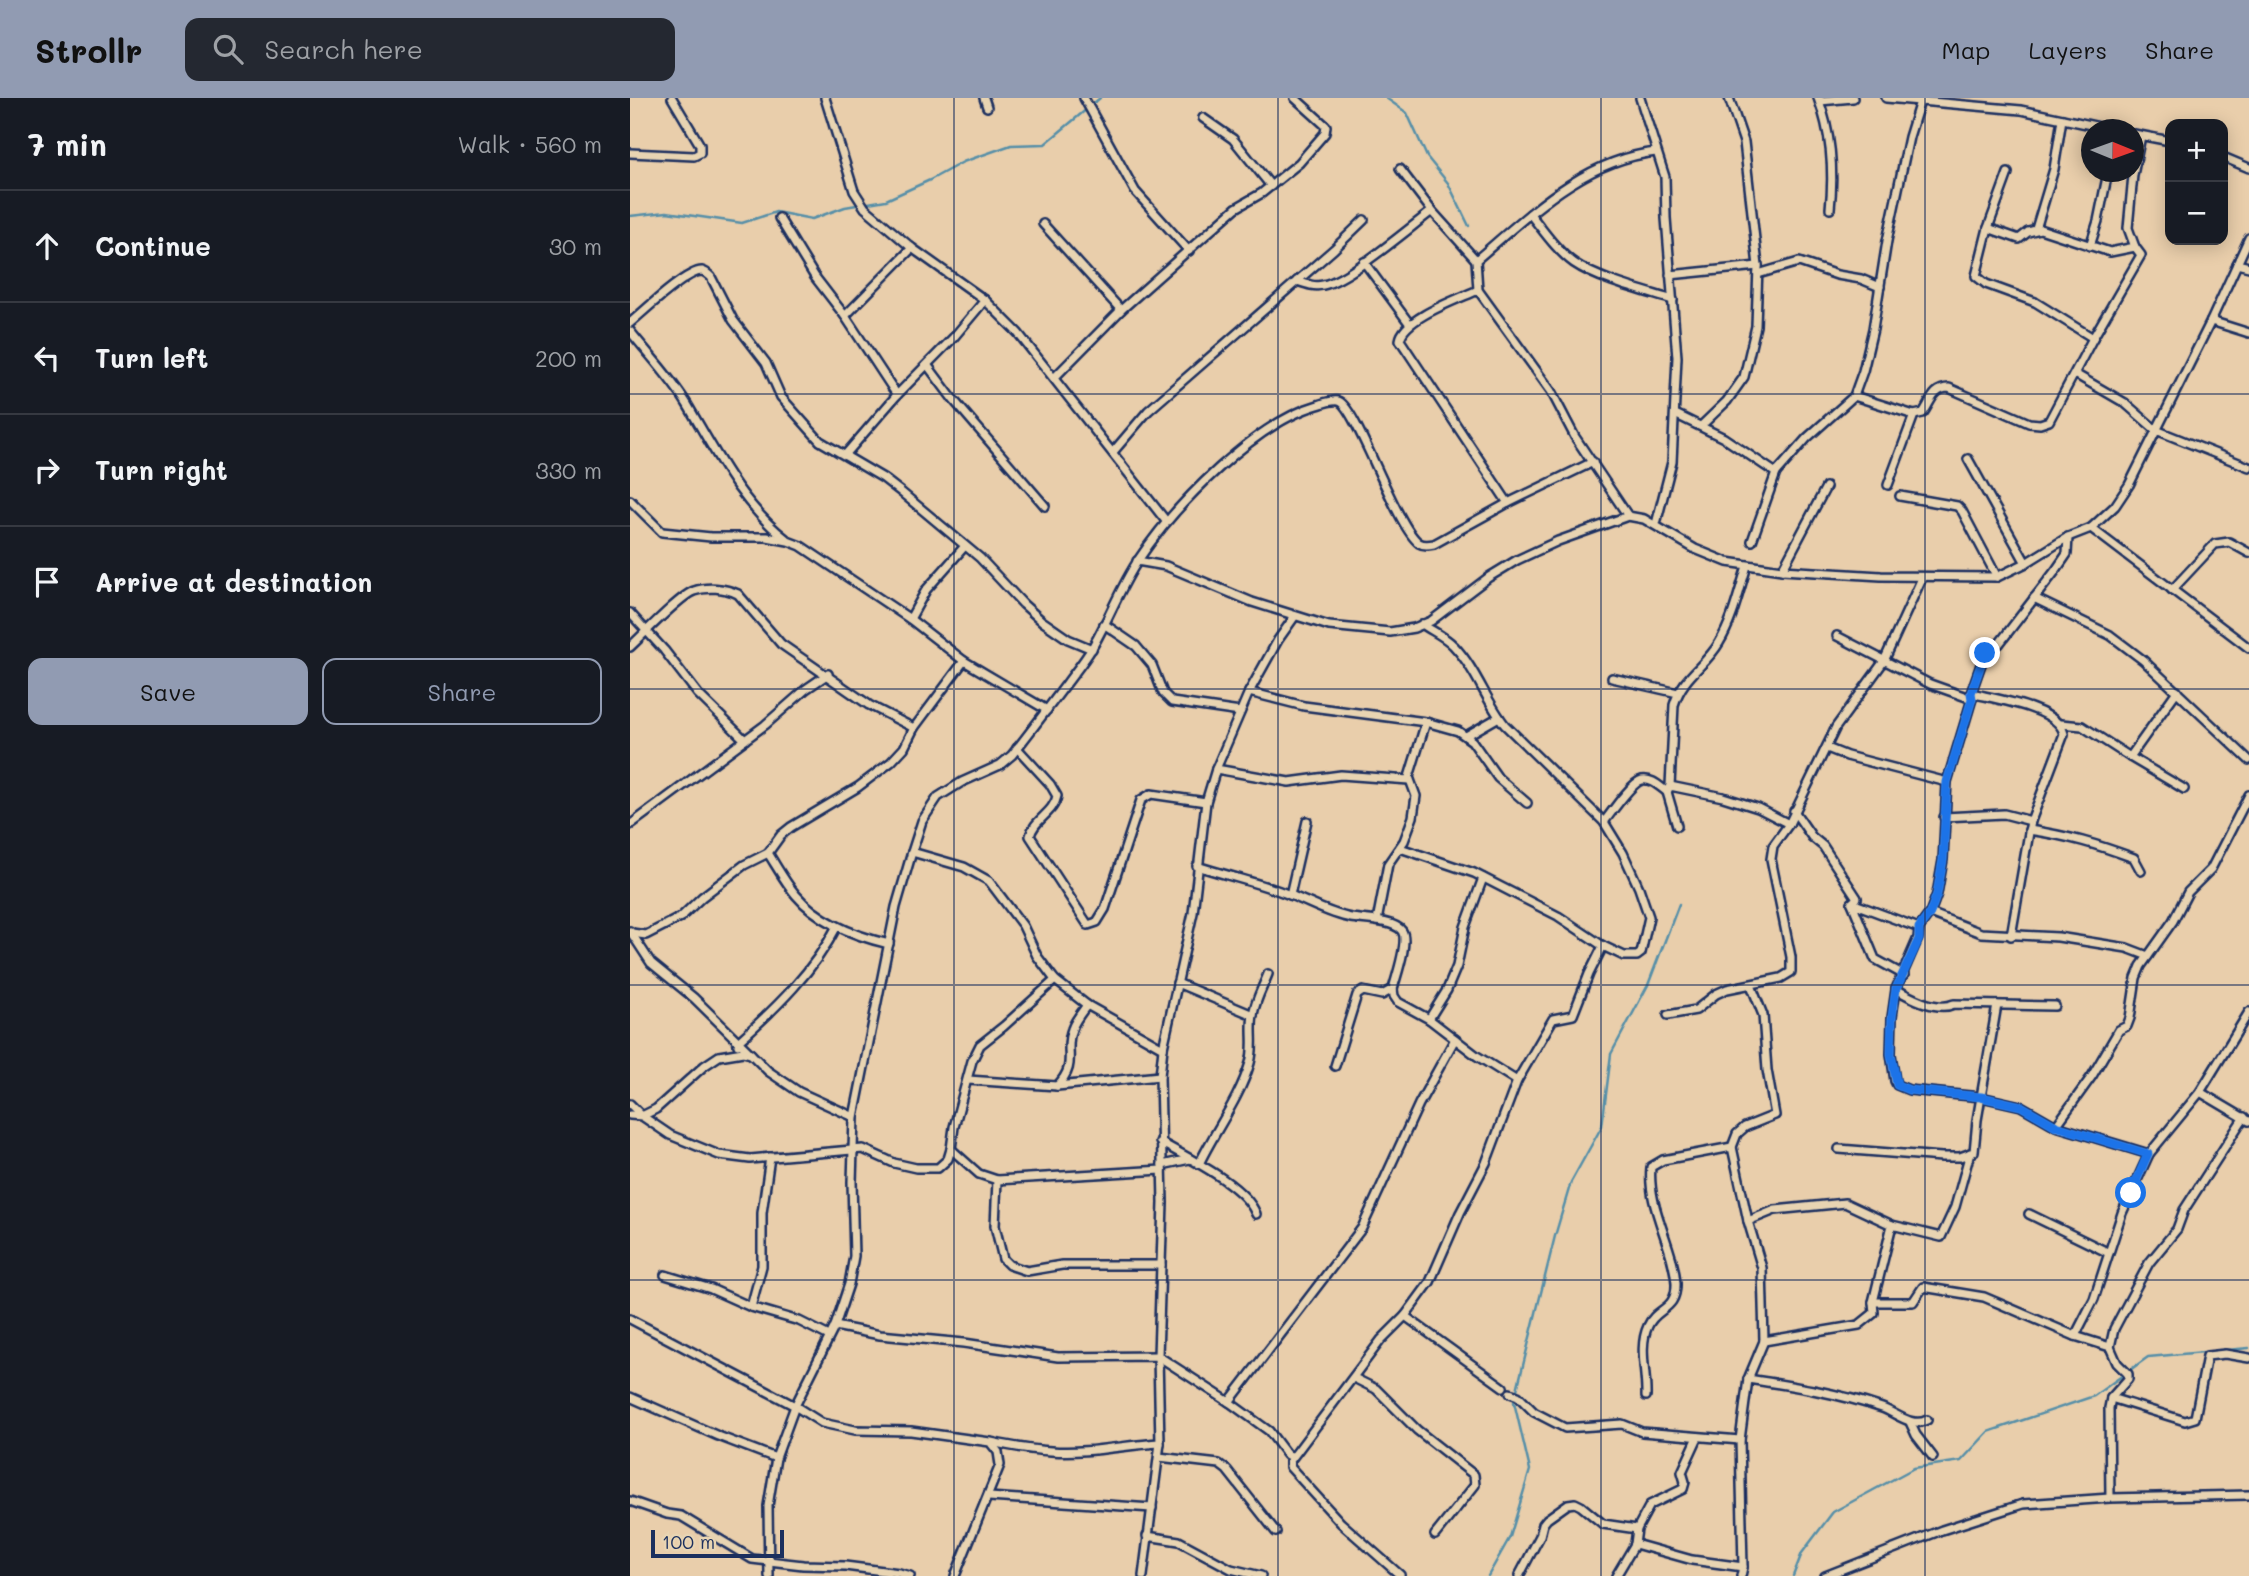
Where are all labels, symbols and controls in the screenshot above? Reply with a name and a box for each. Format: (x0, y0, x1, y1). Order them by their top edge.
search box (185, 18, 675, 81)
text: Strollr (35, 28, 143, 71)
icon: search (209, 30, 247, 68)
text: Search here (265, 32, 423, 66)
text: Map (1942, 34, 1990, 65)
text: Layers (2028, 34, 2107, 65)
text: Share (2145, 34, 2214, 65)
north arrow (2081, 119, 2144, 182)
map controls (2165, 119, 2228, 245)
button: + (2165, 119, 2228, 182)
text: 7 min (28, 124, 107, 164)
text: Walk · 560 m (458, 129, 602, 159)
button: − (2165, 182, 2228, 245)
icon: ahead (28, 227, 66, 265)
text: Continue (95, 229, 211, 263)
text: 30 m (549, 231, 602, 261)
icon: left (28, 339, 66, 377)
text: Turn left (95, 341, 208, 375)
text: 200 m (535, 343, 602, 373)
icon: right (28, 451, 66, 489)
text: Turn right (95, 453, 228, 487)
text: 330 m (535, 455, 602, 485)
icon: arrive (28, 563, 66, 601)
text: Arrive at destination (95, 565, 372, 599)
route end (1969, 637, 2000, 668)
button: Save (28, 658, 308, 725)
button: Share (322, 658, 602, 725)
route start (2115, 1177, 2146, 1208)
scale bar (651, 1527, 784, 1559)
text: 100 m (662, 1529, 715, 1554)

